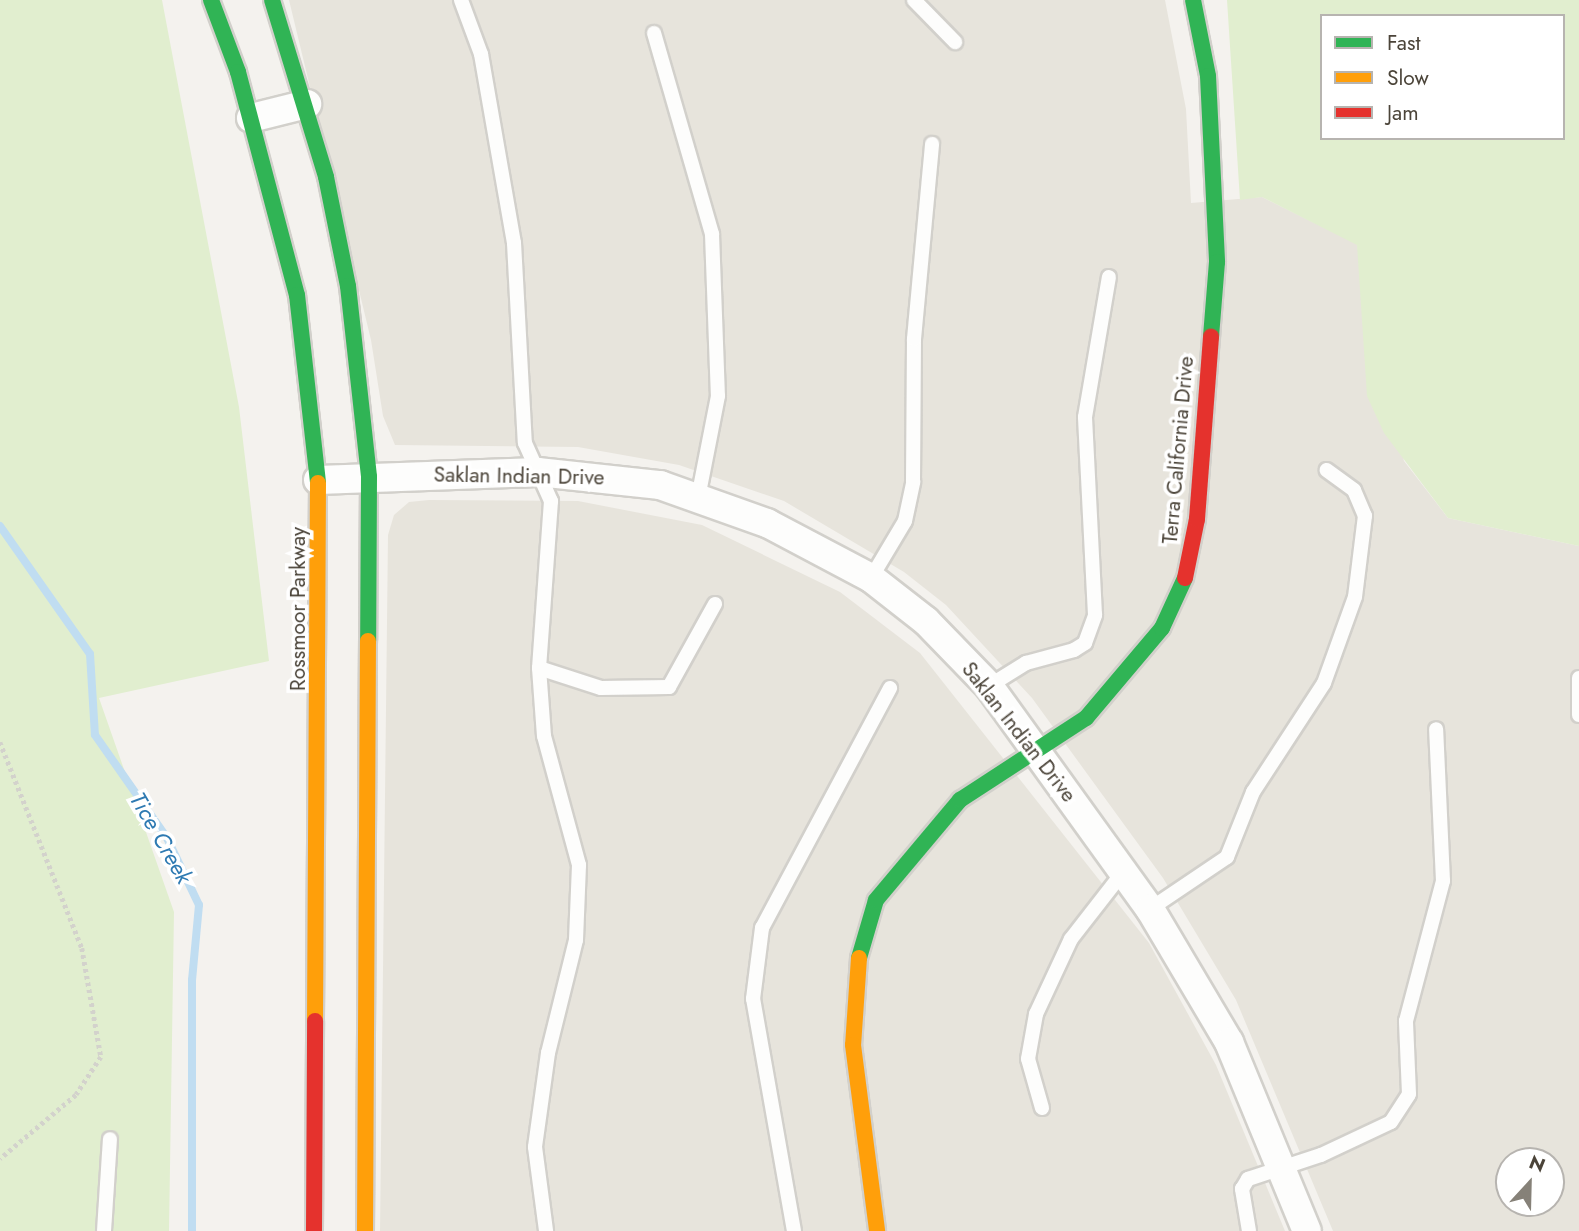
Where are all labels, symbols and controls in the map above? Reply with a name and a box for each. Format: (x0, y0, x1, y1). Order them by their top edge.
legend (1320, 14, 1565, 140)
text: Fast (1387, 28, 1420, 58)
text: Slow (1387, 63, 1429, 93)
text: Jam (1387, 98, 1419, 128)
street label: Terra California Drive (1157, 355, 1199, 545)
street label: Saklan Indian Drive (433, 462, 605, 490)
street label: Rossmoor Parkway (285, 527, 311, 691)
street label: Saklan Indian Drive (956, 657, 1082, 807)
water label: Tice Creek (124, 787, 198, 889)
north arrow (1495, 1147, 1565, 1217)
text: N (1525, 1149, 1549, 1179)

